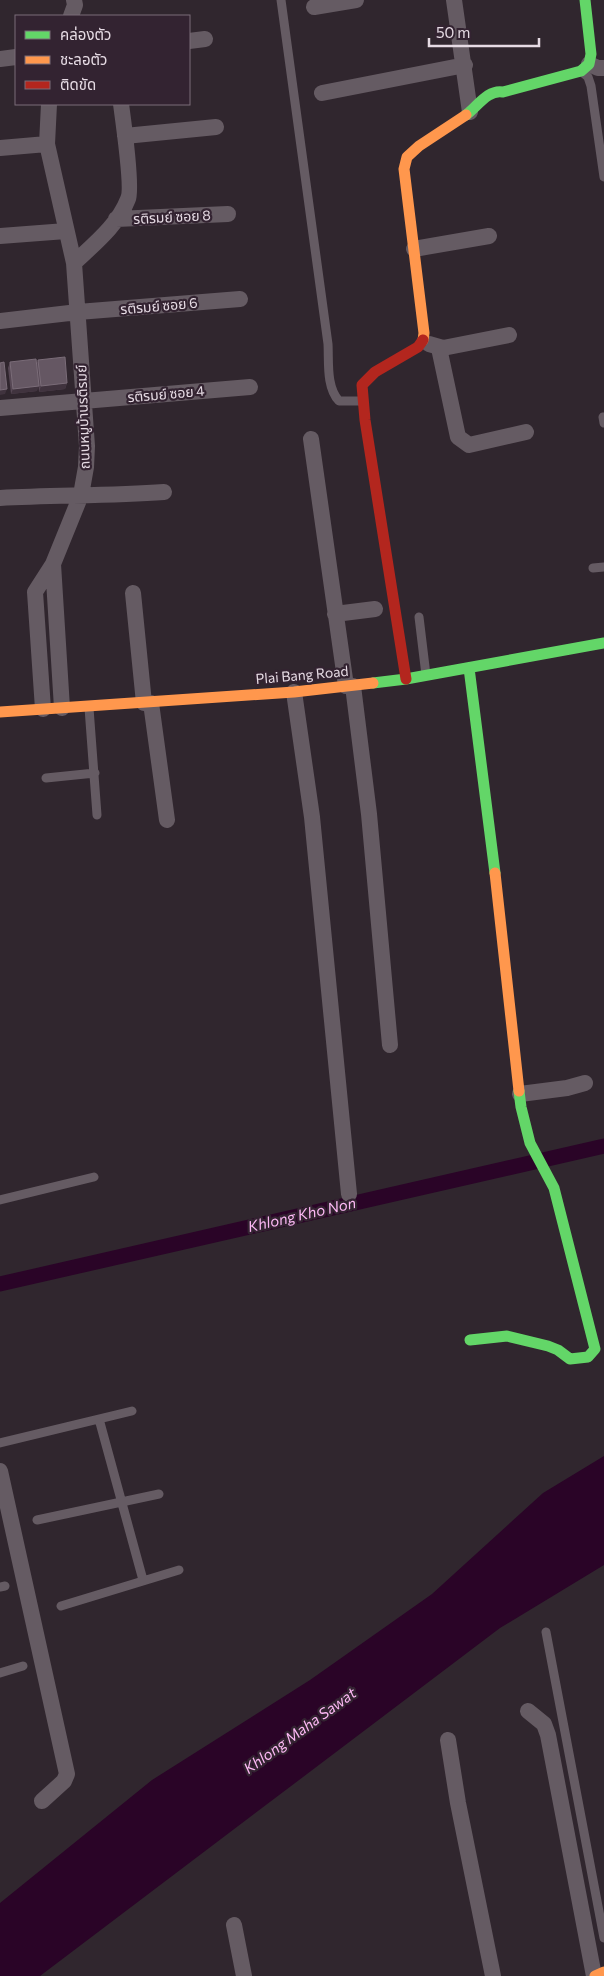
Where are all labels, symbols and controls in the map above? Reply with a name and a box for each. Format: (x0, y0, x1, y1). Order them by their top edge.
legend (15, 15, 190, 105)
scale bar (429, 15, 539, 47)
text: 50 m (436, 23, 470, 41)
text: คล่องตัว (60, 25, 111, 43)
text: ชะลอตัว (60, 50, 107, 68)
text: ติดขัด (60, 75, 96, 93)
street label: รติรมย์ ซอย 8 (133, 206, 211, 227)
street label: รติรมย์ ซอย 6 (120, 294, 198, 317)
street label: ถนนหมูบ้านรติรมย์ (72, 364, 94, 470)
street label: รติรมย์ ซอย 4 (127, 382, 206, 405)
street label: Plai Bang Road (255, 662, 349, 687)
water label: Khlong Kho Non (246, 1193, 358, 1235)
water label: Khlong Maha Sawat (240, 1683, 360, 1777)

